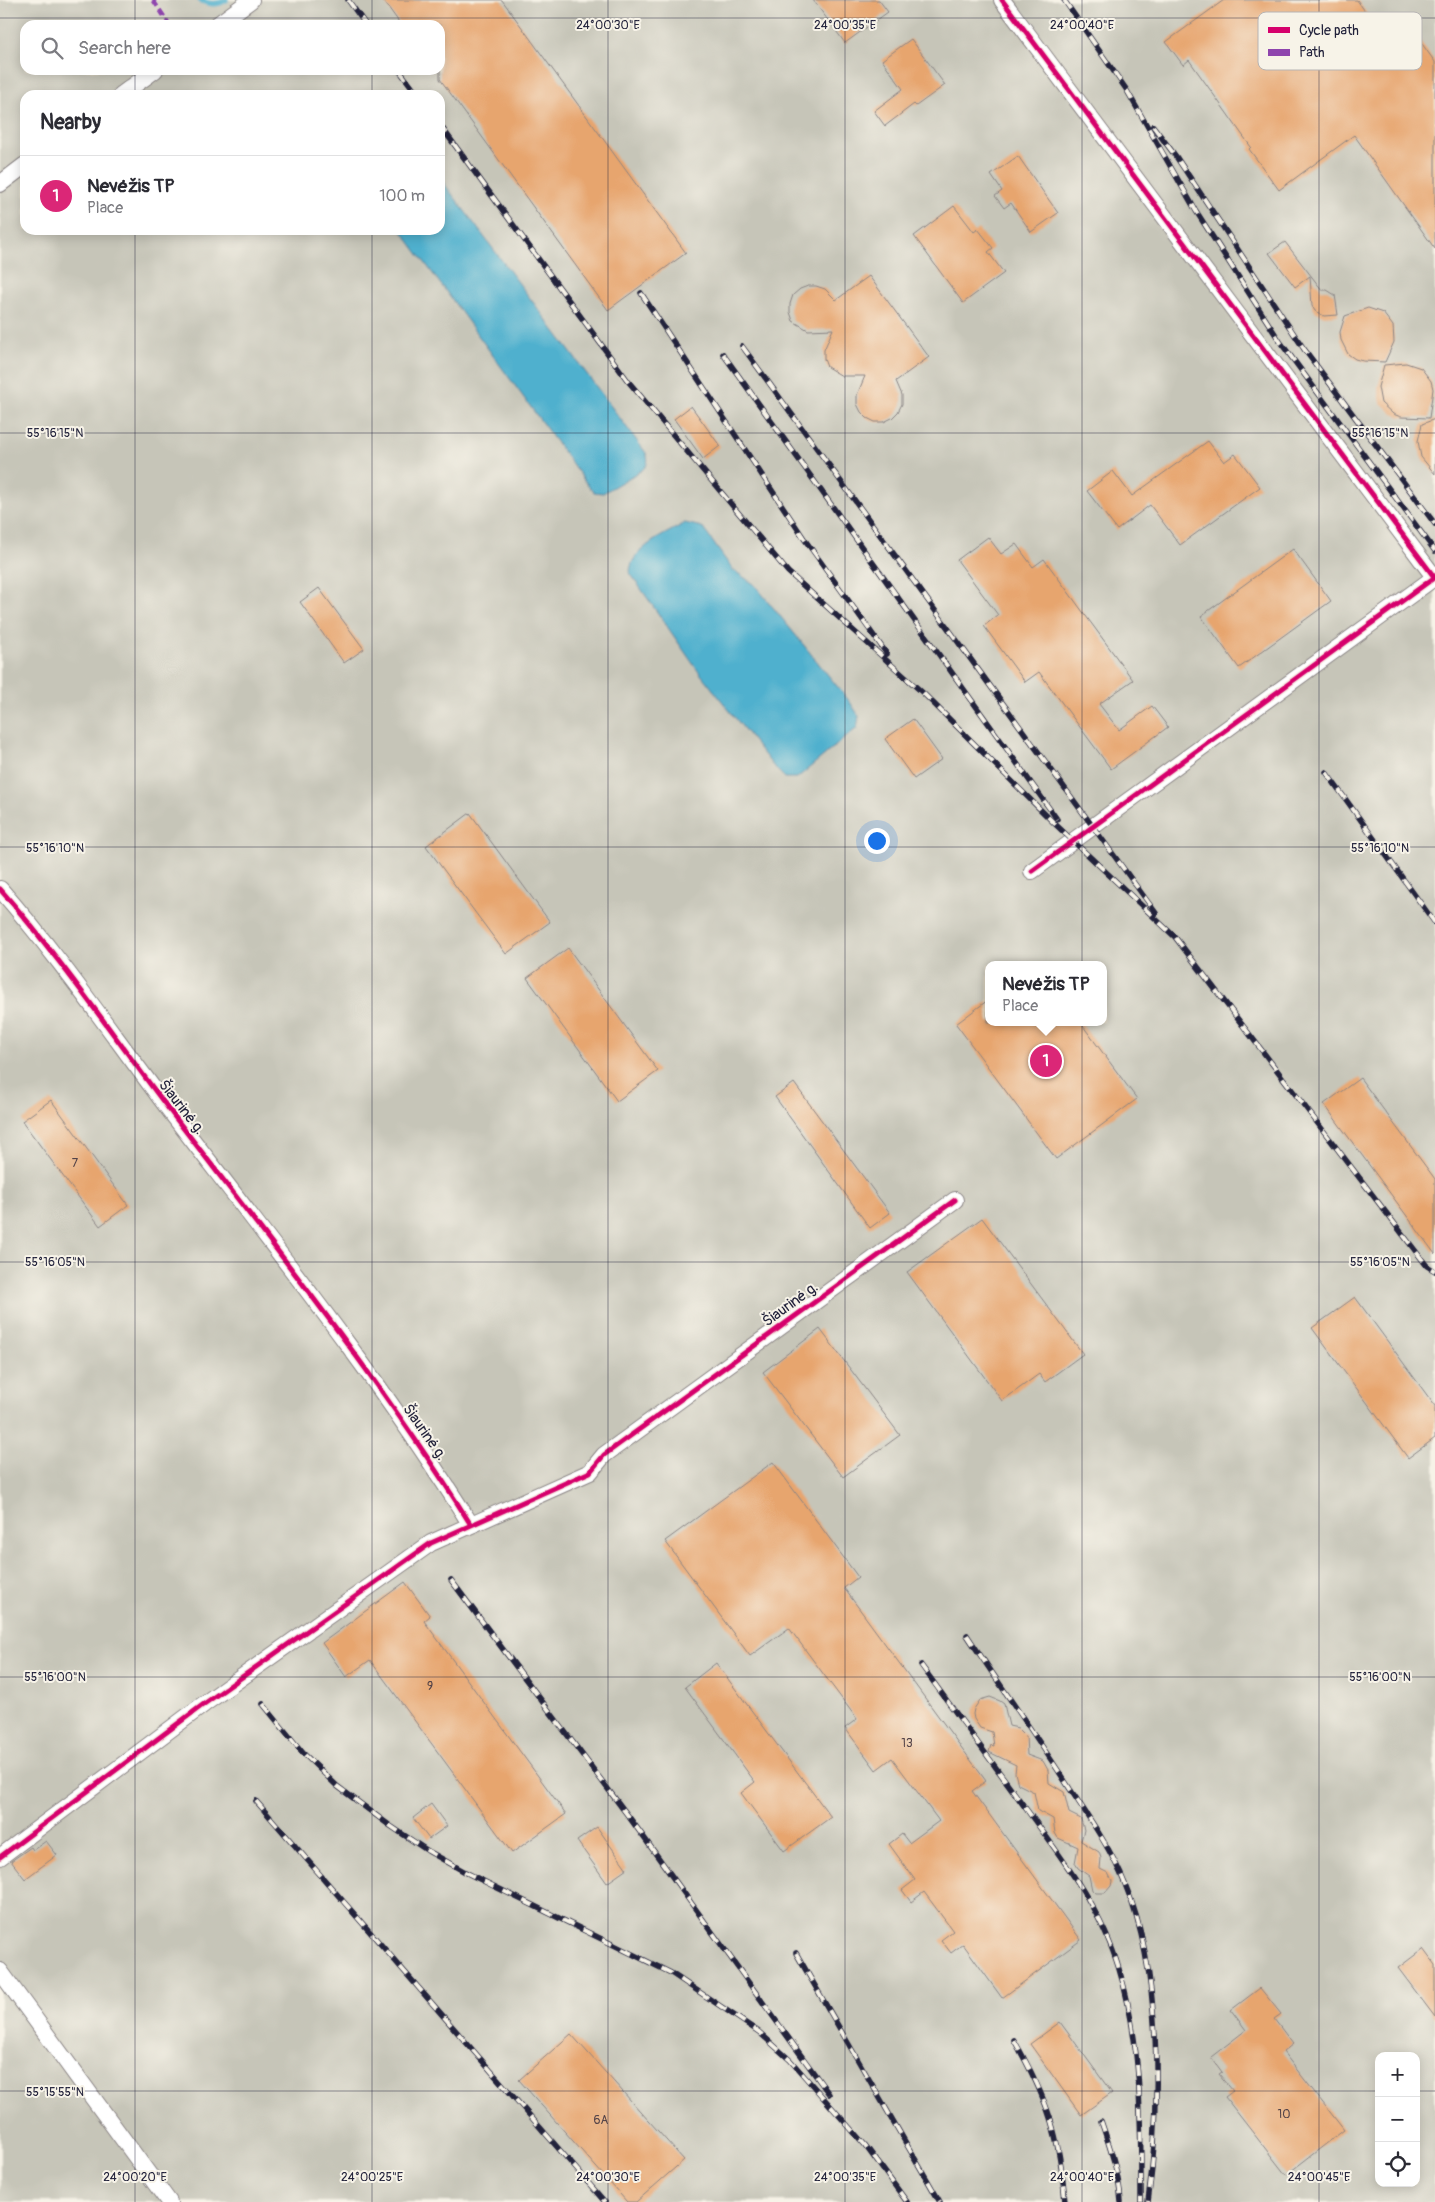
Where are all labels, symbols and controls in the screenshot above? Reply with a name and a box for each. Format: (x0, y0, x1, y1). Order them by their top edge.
legend (1258, 12, 1422, 70)
text: 24°00'30"E (576, 18, 640, 33)
text: 24°00'35"E (814, 18, 876, 33)
text: 24°00'40"E (1050, 18, 1114, 33)
search box (20, 20, 445, 75)
text: Cycle path (1299, 22, 1359, 39)
icon: search (38, 34, 66, 62)
text: Search here (78, 36, 171, 60)
text: Path (1299, 44, 1324, 61)
text: Nearby (40, 109, 101, 136)
text: Nevėžis TP (87, 174, 175, 198)
text: 1 (53, 186, 59, 206)
text: 100 m (379, 186, 425, 206)
text: Place (87, 198, 123, 218)
text: 55°16'15"N (27, 426, 83, 441)
text: 55°16'15"N (1352, 426, 1408, 441)
your location (864, 828, 890, 854)
text: 55°16'10"N (26, 841, 84, 856)
text: 55°16'10"N (1351, 841, 1409, 856)
popup (985, 961, 1107, 1026)
text: Nevėžis TP (1002, 972, 1090, 996)
text: Place (1002, 996, 1038, 1016)
pin: 1 (1030, 1042, 1062, 1080)
street label: Šiaurinė g. (154, 1076, 209, 1138)
house number: 7 (72, 1156, 79, 1171)
text: 55°16'05"N (25, 1255, 85, 1270)
text: 55°16'05"N (1350, 1255, 1410, 1270)
street label: Šiaurinė g. (759, 1278, 822, 1331)
street label: Šiaurinė g. (398, 1401, 451, 1464)
text: 55°16'00"N (24, 1670, 86, 1685)
text: 55°16'00"N (1349, 1670, 1411, 1685)
house number: 9 (427, 1679, 433, 1694)
house number: 13 (901, 1736, 913, 1751)
map controls (1375, 2052, 1420, 2187)
button: + (1375, 2052, 1420, 2097)
text: 55°15'55"N (26, 2085, 84, 2100)
button: − (1375, 2097, 1420, 2142)
house number: 10 (1278, 2107, 1290, 2122)
house number: 6A (594, 2113, 609, 2128)
button: locate (1375, 2142, 1420, 2187)
text: 24°00'20"E (103, 2170, 167, 2185)
text: 24°00'25"E (341, 2170, 403, 2185)
text: 24°00'30"E (576, 2170, 640, 2185)
text: 24°00'35"E (814, 2170, 876, 2185)
text: 24°00'40"E (1050, 2170, 1114, 2185)
text: 24°00'45"E (1288, 2170, 1350, 2185)

